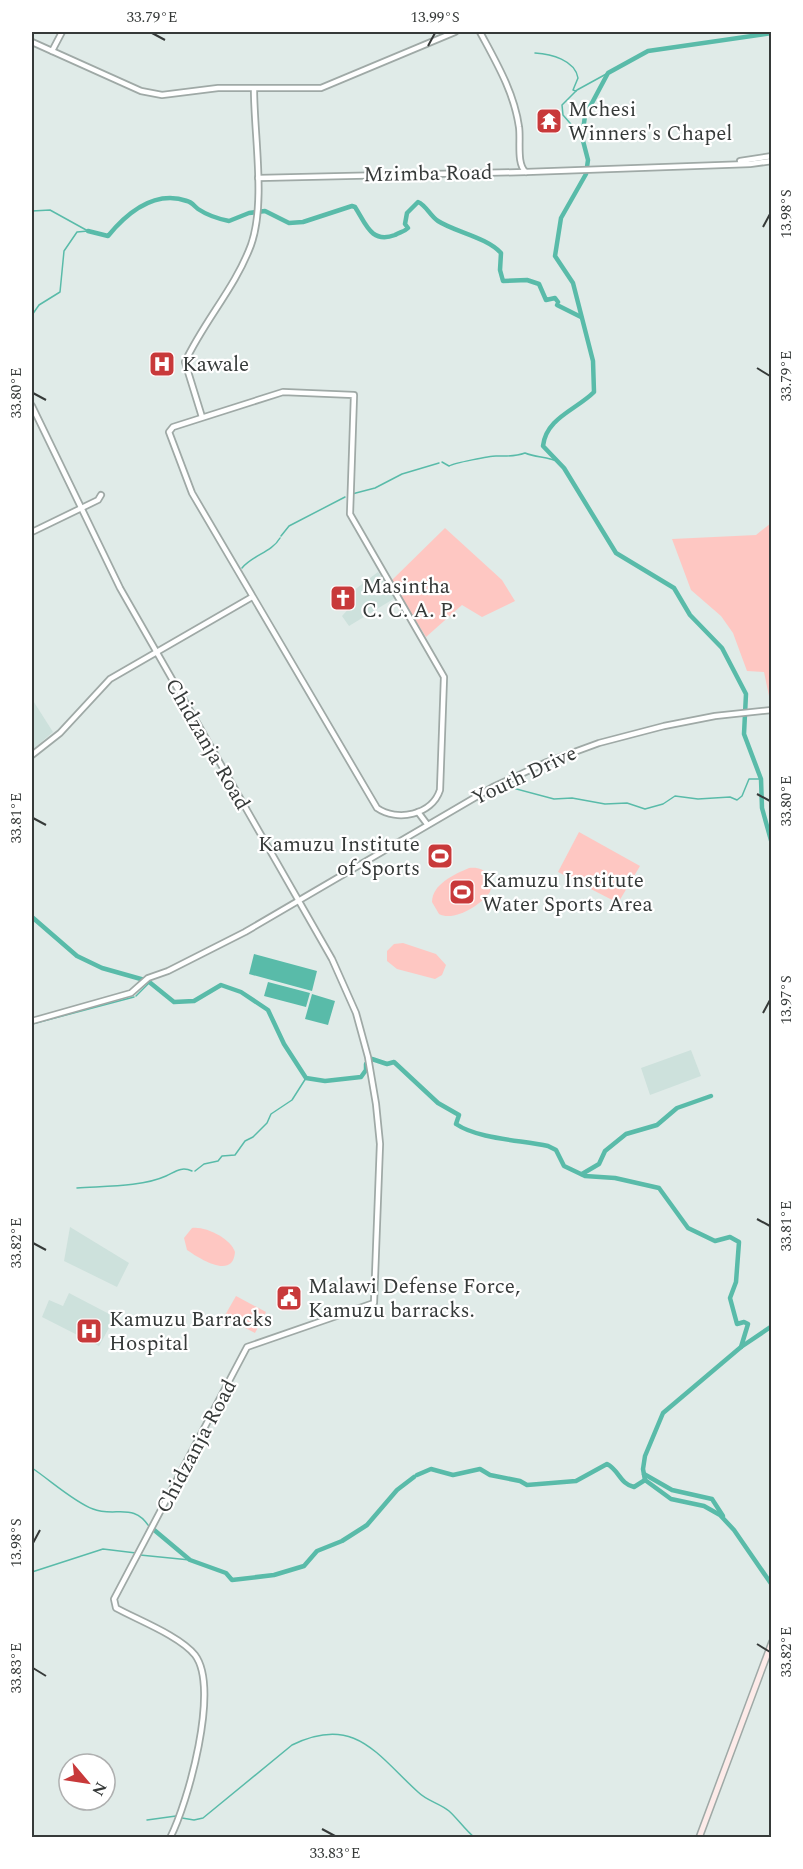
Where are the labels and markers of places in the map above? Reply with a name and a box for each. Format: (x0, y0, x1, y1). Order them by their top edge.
place label: Mchesi Winners's Chapel (568, 94, 733, 150)
temple icon: Mchesi Winners's Chapel (534, 106, 564, 136)
hospital icon: Kawale (147, 349, 177, 379)
place label: Kawale (182, 349, 249, 381)
place label: Masintha C. C. A. P. (362, 571, 457, 627)
church icon: Masintha C. C. A. P. (328, 583, 358, 613)
place label: Kamuzu Institute of Sports (258, 829, 420, 885)
sports icon: Kamuzu Institute of Sports (425, 841, 455, 871)
place label: Kamuzu Institute Water Sports Area (482, 865, 654, 921)
sports icon: Kamuzu Institute Water Sports Area (447, 877, 477, 907)
place label: Malawi Defense Force, Kamuzu barracks. (308, 1271, 520, 1327)
public building icon: Malawi Defense Force, Kamuzu barracks. (274, 1283, 304, 1313)
place label: Kamuzu Barracks Hospital (109, 1304, 273, 1360)
hospital icon: Kamuzu Barracks Hospital (74, 1316, 104, 1346)

